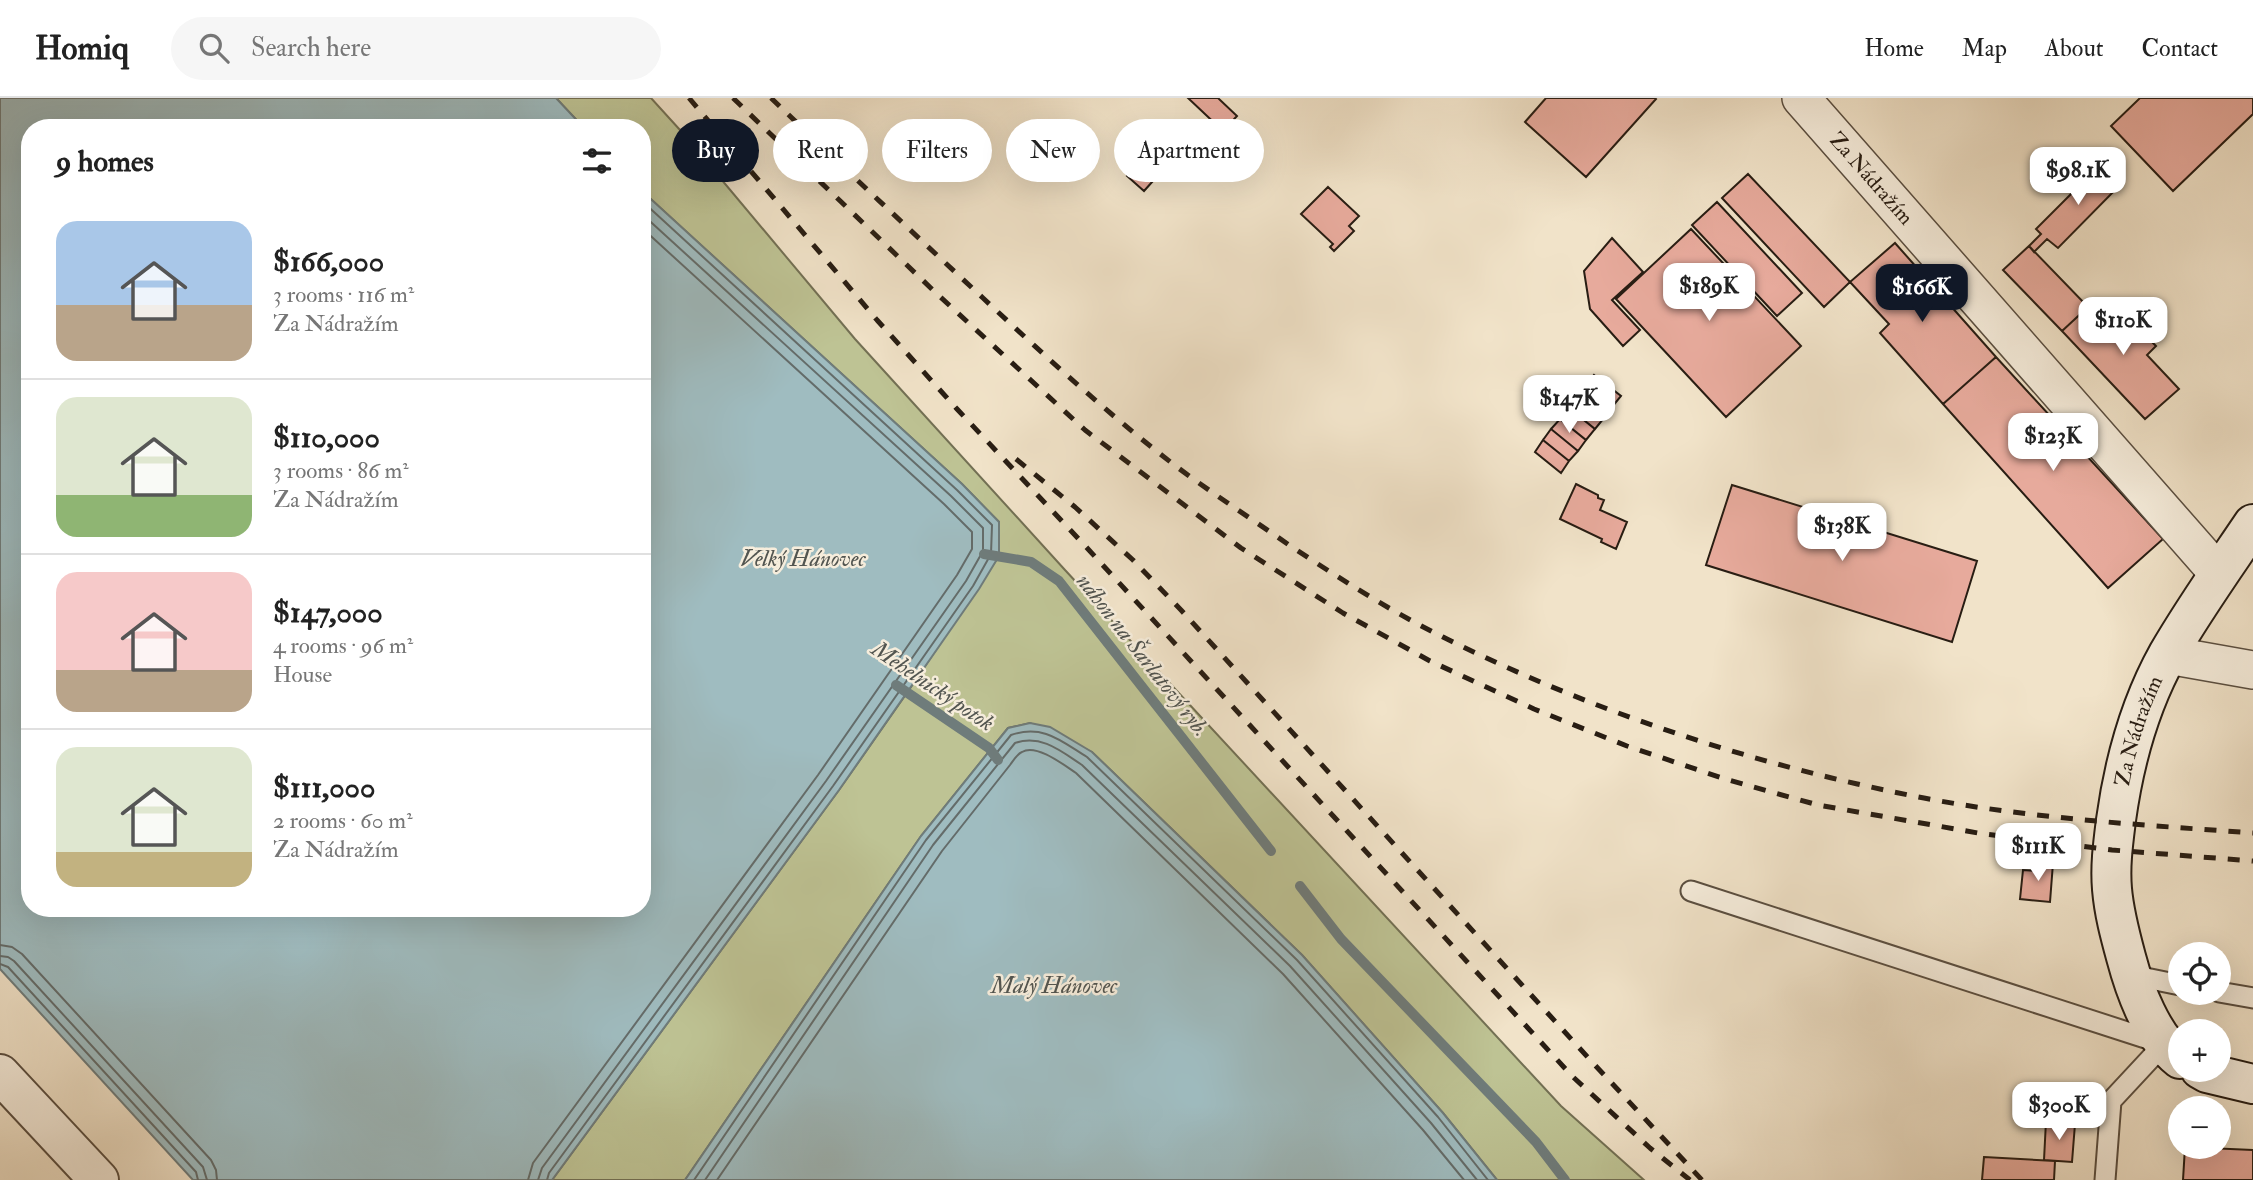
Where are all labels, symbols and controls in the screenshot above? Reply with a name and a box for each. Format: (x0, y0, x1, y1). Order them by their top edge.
search box (171, 17, 661, 80)
text: Homiq (35, 28, 129, 69)
icon: search (195, 29, 233, 67)
text: Search here (251, 32, 371, 64)
text: Home (1864, 33, 1924, 64)
text: Map (1962, 33, 2007, 64)
text: About (2045, 33, 2104, 64)
text: Contact (2142, 33, 2218, 64)
chip: Buy (672, 119, 759, 182)
chip: Rent (773, 119, 868, 182)
chip: Filters (882, 119, 992, 182)
chip: New (1006, 119, 1100, 182)
chip: Apartment (1114, 119, 1264, 182)
street label: Za Nádražím (1824, 126, 1920, 230)
icon: filters (578, 142, 616, 180)
text: 9 homes (56, 143, 154, 180)
pin: $98.1K (2021, 148, 2135, 207)
text: $98.1K (2046, 155, 2110, 184)
text: $166,000 (273, 243, 384, 280)
icon: home (112, 249, 196, 333)
pin: $189K (1660, 264, 1758, 323)
pin: $166K (1873, 264, 1971, 324)
text: $189K (1679, 271, 1739, 300)
text: $166K (1892, 272, 1952, 301)
text: 3 rooms · 116 m² (273, 280, 414, 309)
pin: $110K (2074, 298, 2172, 357)
text: $110K (2094, 305, 2152, 334)
text: Za Nádražím (273, 309, 398, 338)
pin: $147K (1520, 376, 1618, 435)
text: $147K (1539, 383, 1599, 412)
pin: $123K (2004, 414, 2102, 473)
text: $110,000 (273, 419, 380, 456)
text: $123K (2024, 421, 2082, 450)
icon: home (112, 425, 196, 509)
text: 3 rooms · 86 m² (273, 456, 409, 485)
text: Za Nádražím (273, 485, 398, 514)
pin: $138K (1793, 504, 1891, 563)
text: $138K (1814, 511, 1870, 540)
water label: Velký Hánovec (740, 544, 866, 573)
water label: náhon na Šarlatový ryb. (1070, 568, 1216, 742)
text: $147,000 (273, 594, 383, 631)
icon: home (112, 600, 196, 684)
text: 4 rooms · 96 m² (273, 631, 413, 660)
water label: Mehelnický potok (865, 633, 1000, 738)
text: House (273, 660, 332, 689)
street label: Za Nádražím (2108, 671, 2169, 788)
text: $111,000 (273, 769, 375, 806)
icon: home (112, 775, 196, 859)
text: 2 rooms · 60 m² (273, 806, 413, 835)
pin: $111K (1989, 824, 2087, 883)
text: $111K (2011, 831, 2065, 860)
text: Za Nádražím (273, 835, 398, 864)
map controls (2168, 942, 2231, 1159)
button: locate (2168, 942, 2231, 1005)
water label: Malý Hánovec (989, 971, 1118, 1000)
button: + (2168, 1019, 2231, 1082)
pin: $300K (2010, 1082, 2108, 1142)
text: $300K (2028, 1090, 2090, 1119)
button: − (2168, 1096, 2231, 1159)

